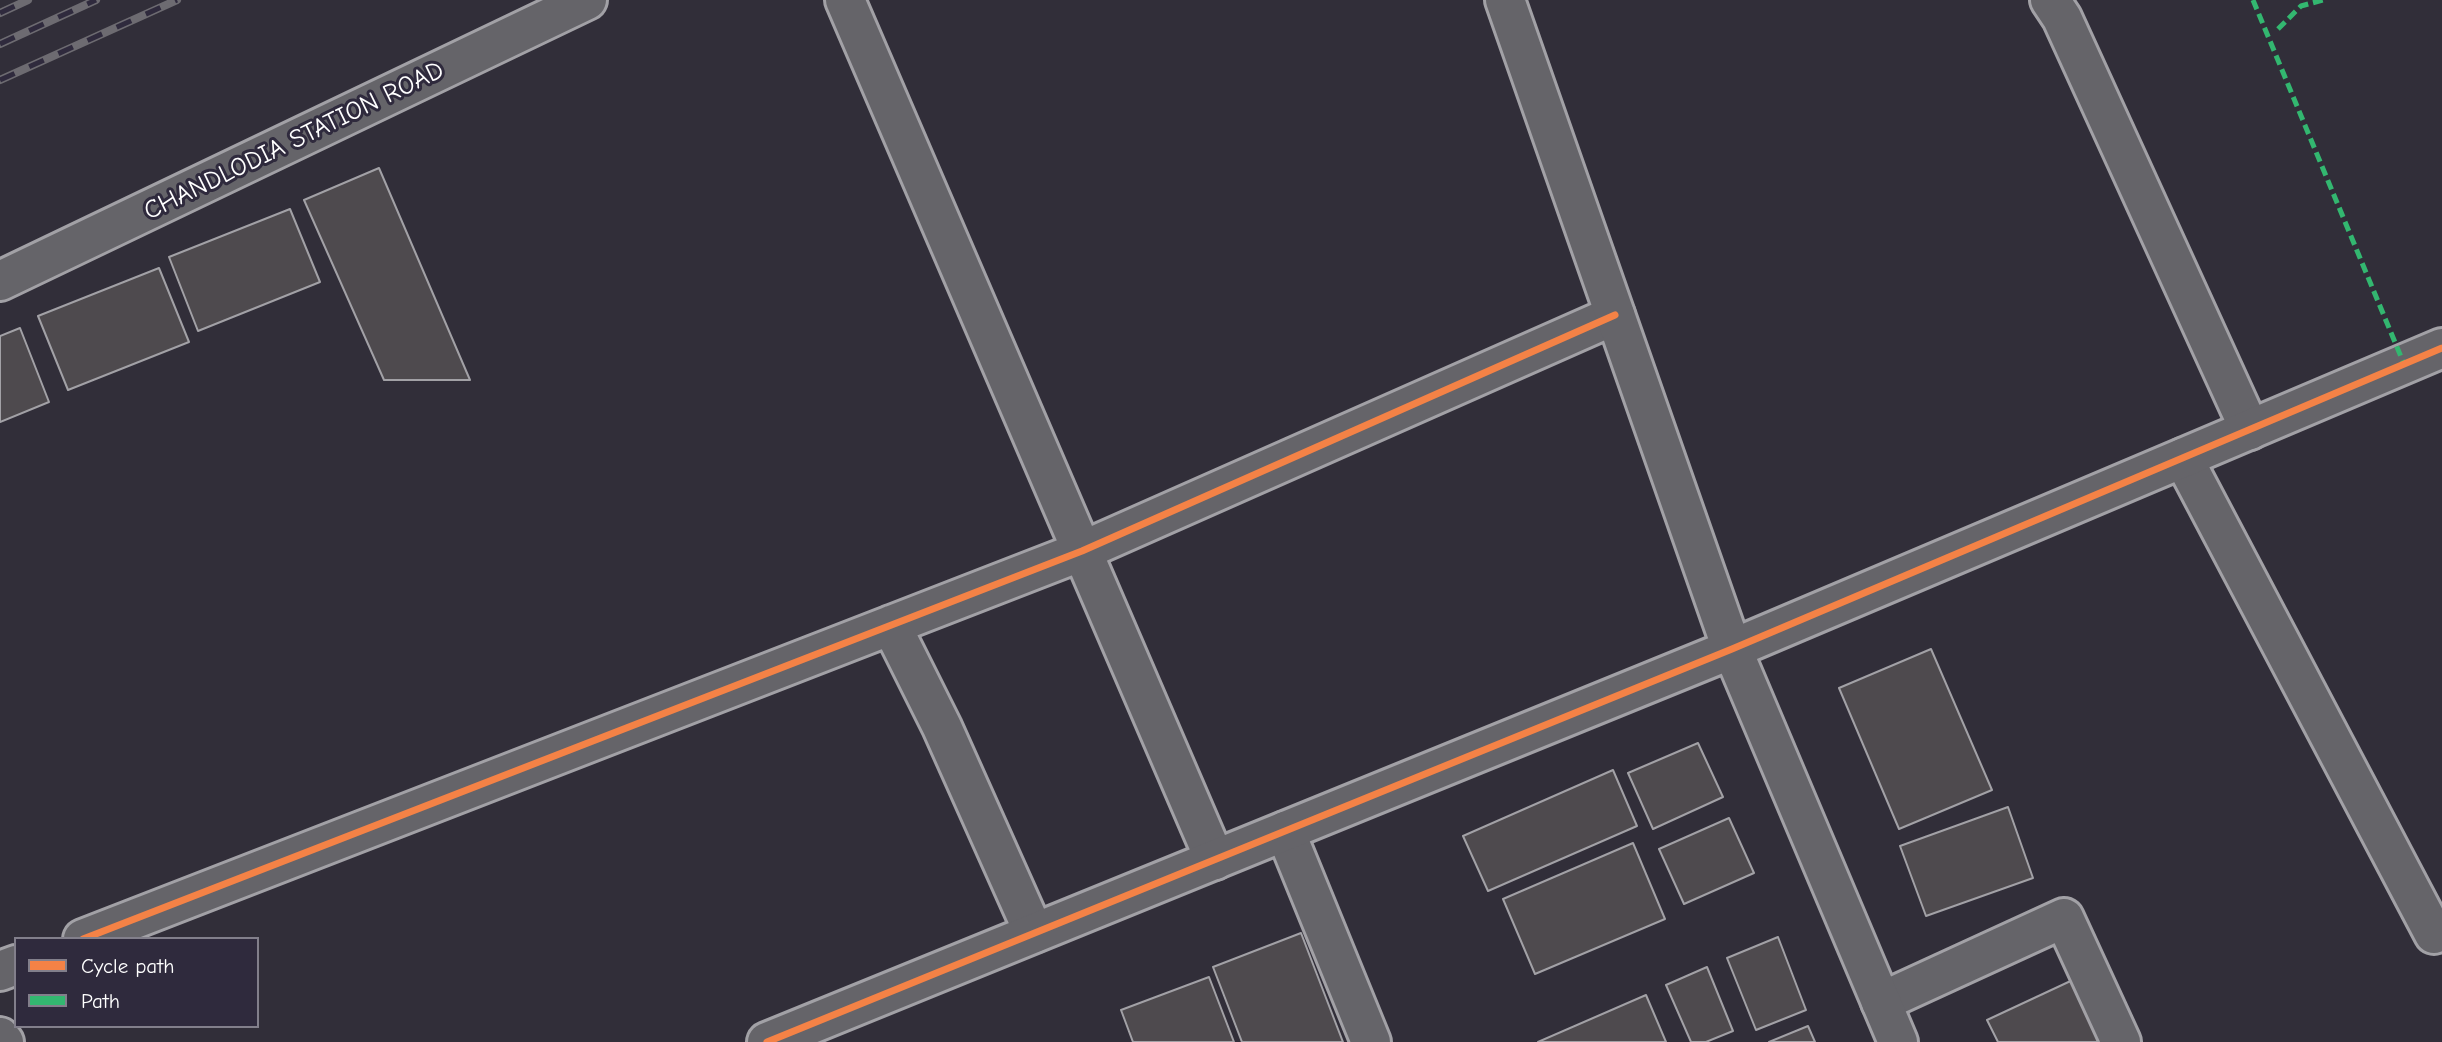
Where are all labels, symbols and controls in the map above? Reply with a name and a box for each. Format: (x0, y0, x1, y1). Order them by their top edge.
street label: CHANDLODIA STATION ROAD (139, 55, 449, 227)
legend (14, 937, 259, 1028)
text: Cycle path (81, 954, 174, 978)
text: Path (81, 989, 120, 1013)

